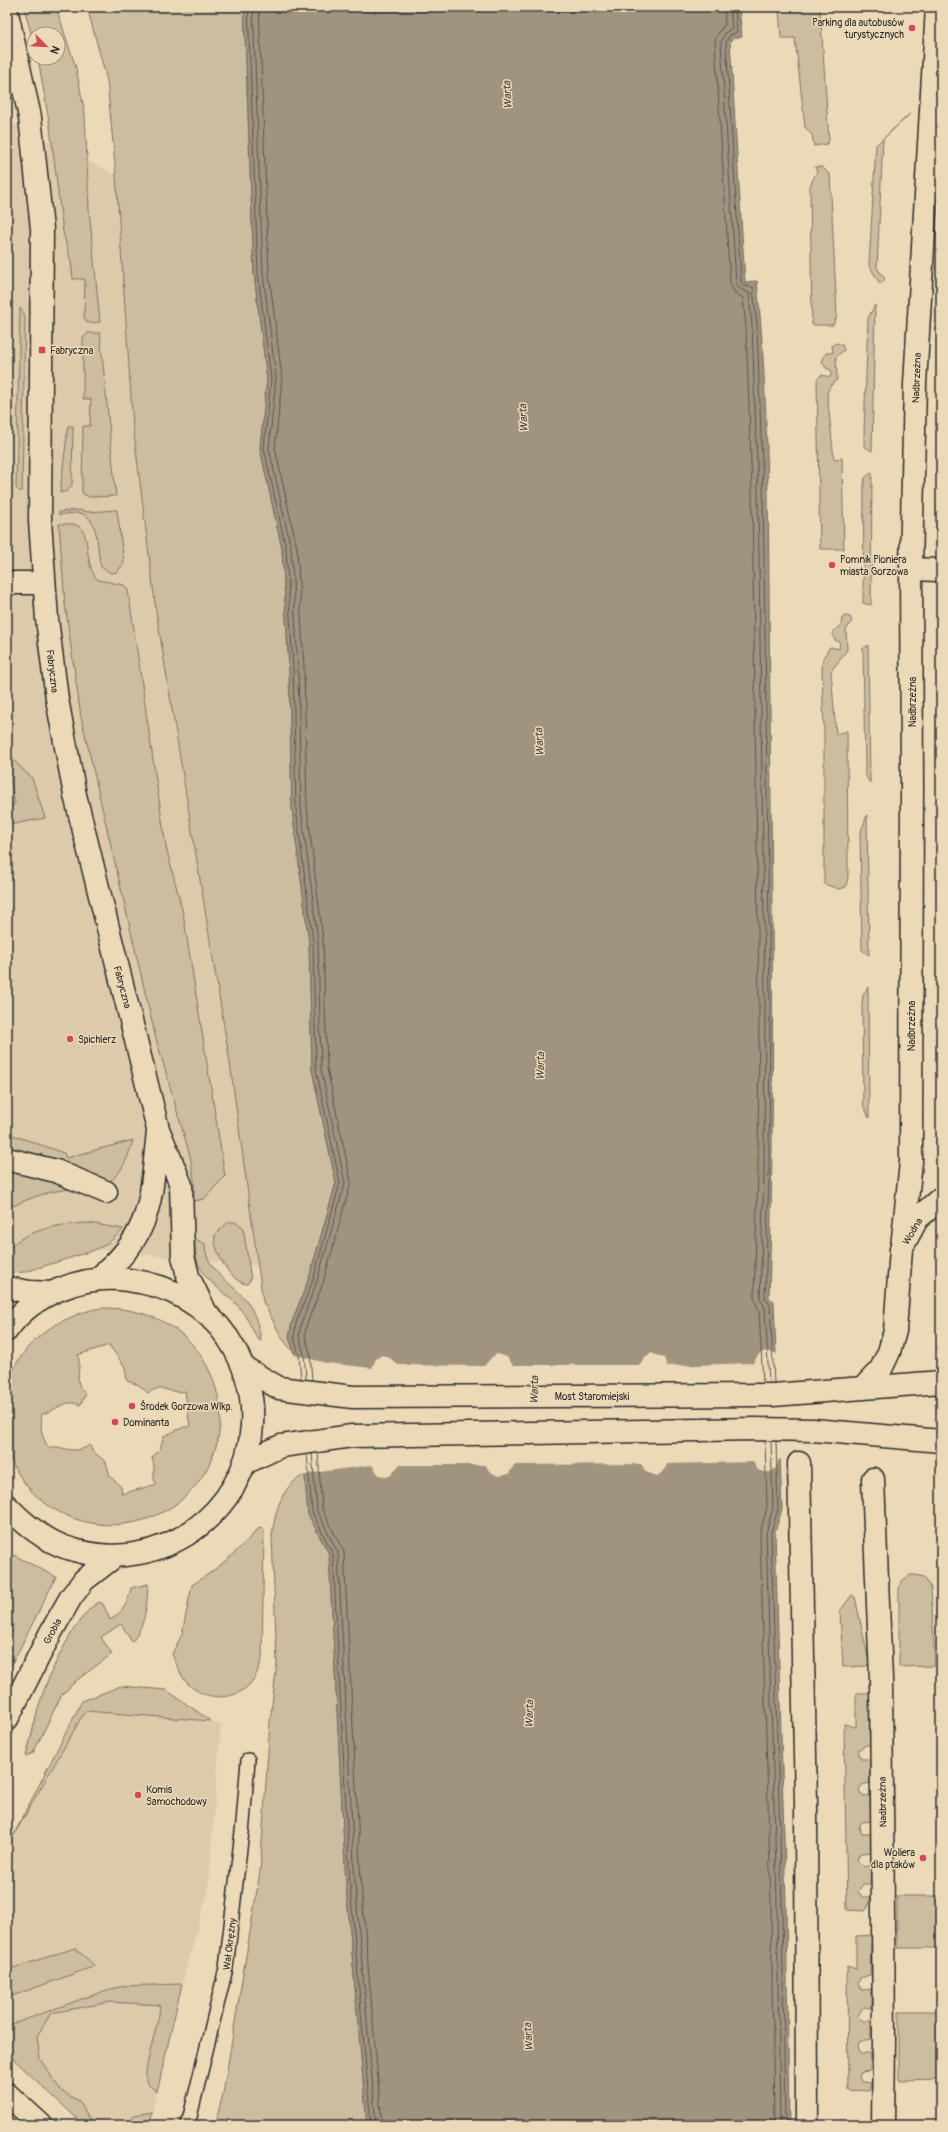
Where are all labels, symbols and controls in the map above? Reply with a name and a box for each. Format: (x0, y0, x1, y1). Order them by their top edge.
place label: Parking dla autobusów turystycznych (812, 17, 904, 41)
marker: Parking dla autobusów turystycznych (907, 23, 917, 33)
north arrow (26, 26, 66, 66)
text: N (47, 44, 62, 56)
water label: Warta (500, 80, 515, 109)
marker: Fabryczna (37, 345, 47, 355)
place label: Fabryczna (50, 345, 94, 357)
street label: Nadbrzeżna (910, 352, 924, 403)
water label: Warta (516, 403, 531, 432)
place label: Pomnik Pioniera miasta Gorzowa (840, 554, 908, 578)
marker: Pomnik Pioniera miasta Gorzowa (827, 560, 837, 570)
street label: Fabryczna (43, 649, 61, 694)
street label: Nadbrzeżna (907, 676, 919, 727)
water label: Warta (532, 727, 547, 756)
street label: Fabryczna (111, 965, 134, 1010)
street label: Nadbrzeżna (906, 1000, 918, 1051)
marker: Spichlerz (65, 1034, 75, 1044)
place label: Spichlerz (78, 1034, 116, 1046)
water label: Warta (534, 1051, 547, 1080)
street label: Wodna (900, 1216, 926, 1247)
water label: Warta (528, 1375, 541, 1404)
street label: Most Staromiejski (555, 1391, 629, 1403)
place label: Środek Gorzowa Wlkp. (140, 1400, 233, 1413)
marker: Środek Gorzowa Wlkp. (127, 1401, 137, 1411)
marker: Dominanta (110, 1417, 120, 1427)
place label: Dominanta (123, 1417, 169, 1429)
street label: Grobla (41, 1616, 65, 1646)
water label: Warta (523, 1699, 536, 1728)
street label: Nadbrzeżna (877, 1776, 889, 1827)
place label: Komis Samochodowy (146, 1784, 208, 1808)
marker: Komis Samochodowy (133, 1790, 143, 1800)
place label: Woliera dla ptaków (871, 1847, 915, 1871)
marker: Woliera dla ptaków (918, 1853, 928, 1863)
street label: Wał Okrężny (221, 1917, 239, 1971)
water label: Warta (521, 2022, 536, 2051)

